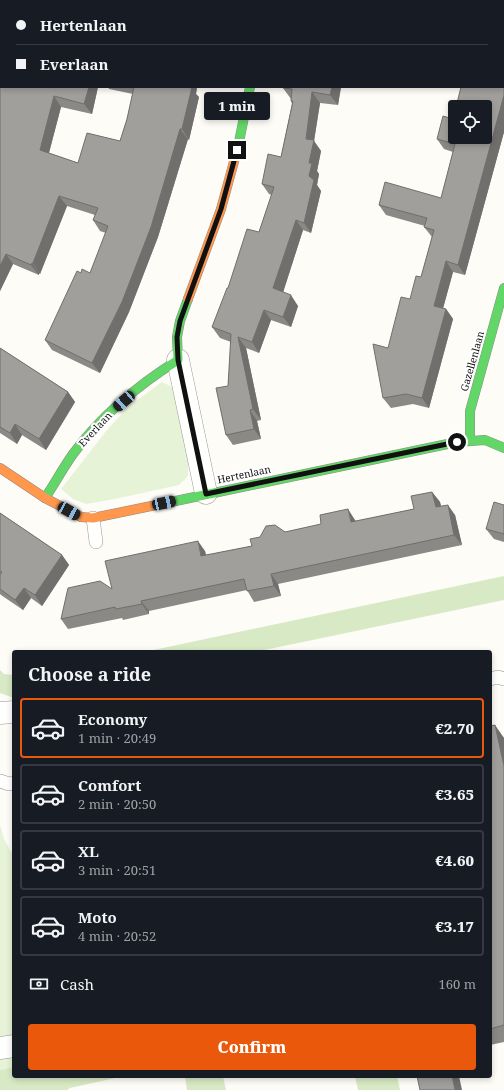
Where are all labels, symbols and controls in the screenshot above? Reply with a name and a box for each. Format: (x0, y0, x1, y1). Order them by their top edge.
text: Hertenlaan (40, 15, 127, 35)
text: Everlaan (40, 54, 109, 74)
callout: 1 min (204, 92, 270, 120)
text: 1 min (218, 97, 256, 115)
map controls (448, 100, 492, 144)
button: locate (448, 100, 492, 144)
route end (228, 141, 246, 159)
street label: Gazellenlaan (457, 329, 487, 393)
car (111, 389, 137, 413)
street label: Everlaan (75, 408, 115, 449)
route start (448, 433, 466, 451)
street label: Hertenlaan (216, 461, 272, 486)
car (151, 495, 177, 511)
car (56, 500, 82, 522)
text: Choose a ride (28, 662, 151, 686)
text: Economy (78, 709, 147, 729)
icon: car (30, 710, 66, 746)
text: €2.70 (435, 718, 474, 738)
text: 1 min · 20:49 (78, 729, 156, 747)
text: Comfort (78, 775, 141, 795)
icon: car (30, 776, 66, 812)
text: €3.65 (435, 784, 474, 804)
text: 2 min · 20:50 (78, 795, 156, 813)
text: XL (78, 841, 99, 861)
icon: car (30, 842, 66, 878)
text: €4.60 (435, 850, 474, 870)
text: 3 min · 20:51 (78, 861, 156, 879)
text: Moto (78, 907, 117, 927)
icon: car (30, 908, 66, 944)
text: €3.17 (435, 916, 474, 936)
text: 4 min · 20:52 (78, 927, 156, 945)
icon: cash (28, 973, 50, 995)
text: Cash (60, 974, 94, 994)
text: 160 m (439, 975, 476, 993)
button: Confirm (28, 1024, 476, 1070)

